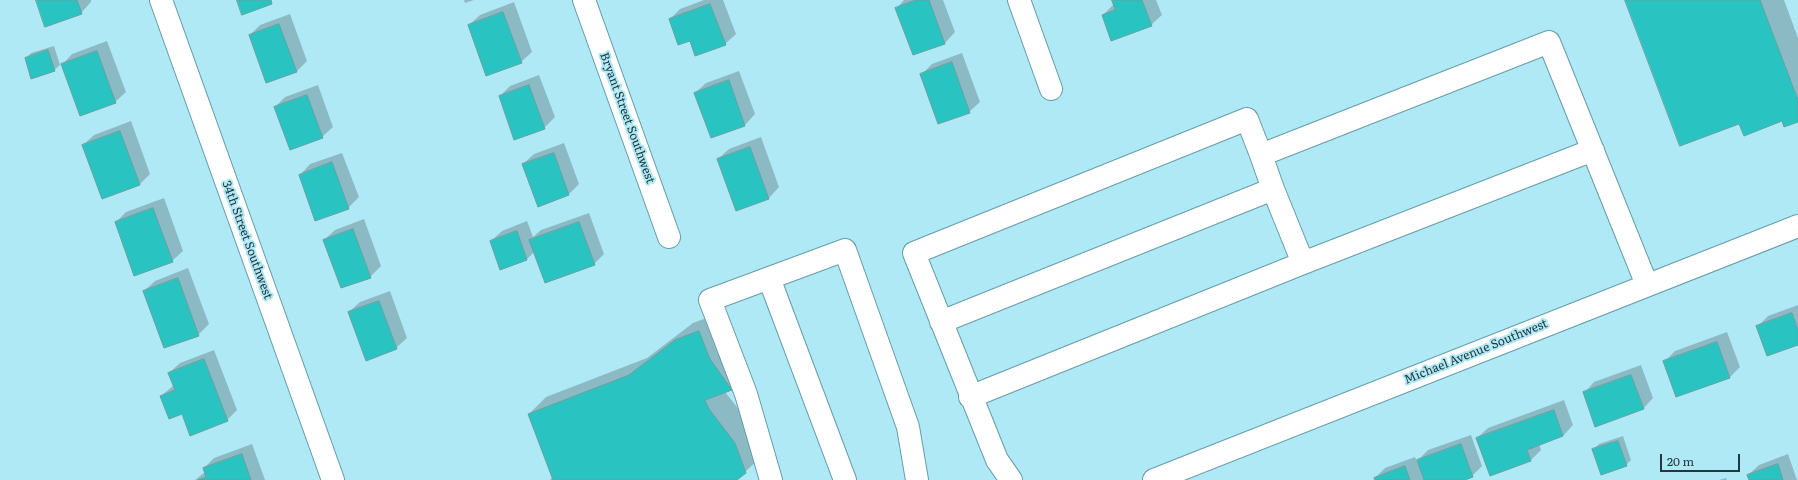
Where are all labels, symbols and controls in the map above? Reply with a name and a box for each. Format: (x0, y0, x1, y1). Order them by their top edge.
street label: Bryant Street Southwest (597, 51, 657, 185)
street label: 34th Street Southwest (219, 179, 275, 301)
street label: Michael Avenue Southwest (1402, 317, 1550, 387)
scale bar (1662, 446, 1742, 472)
text: 20 m (1667, 452, 1694, 470)

